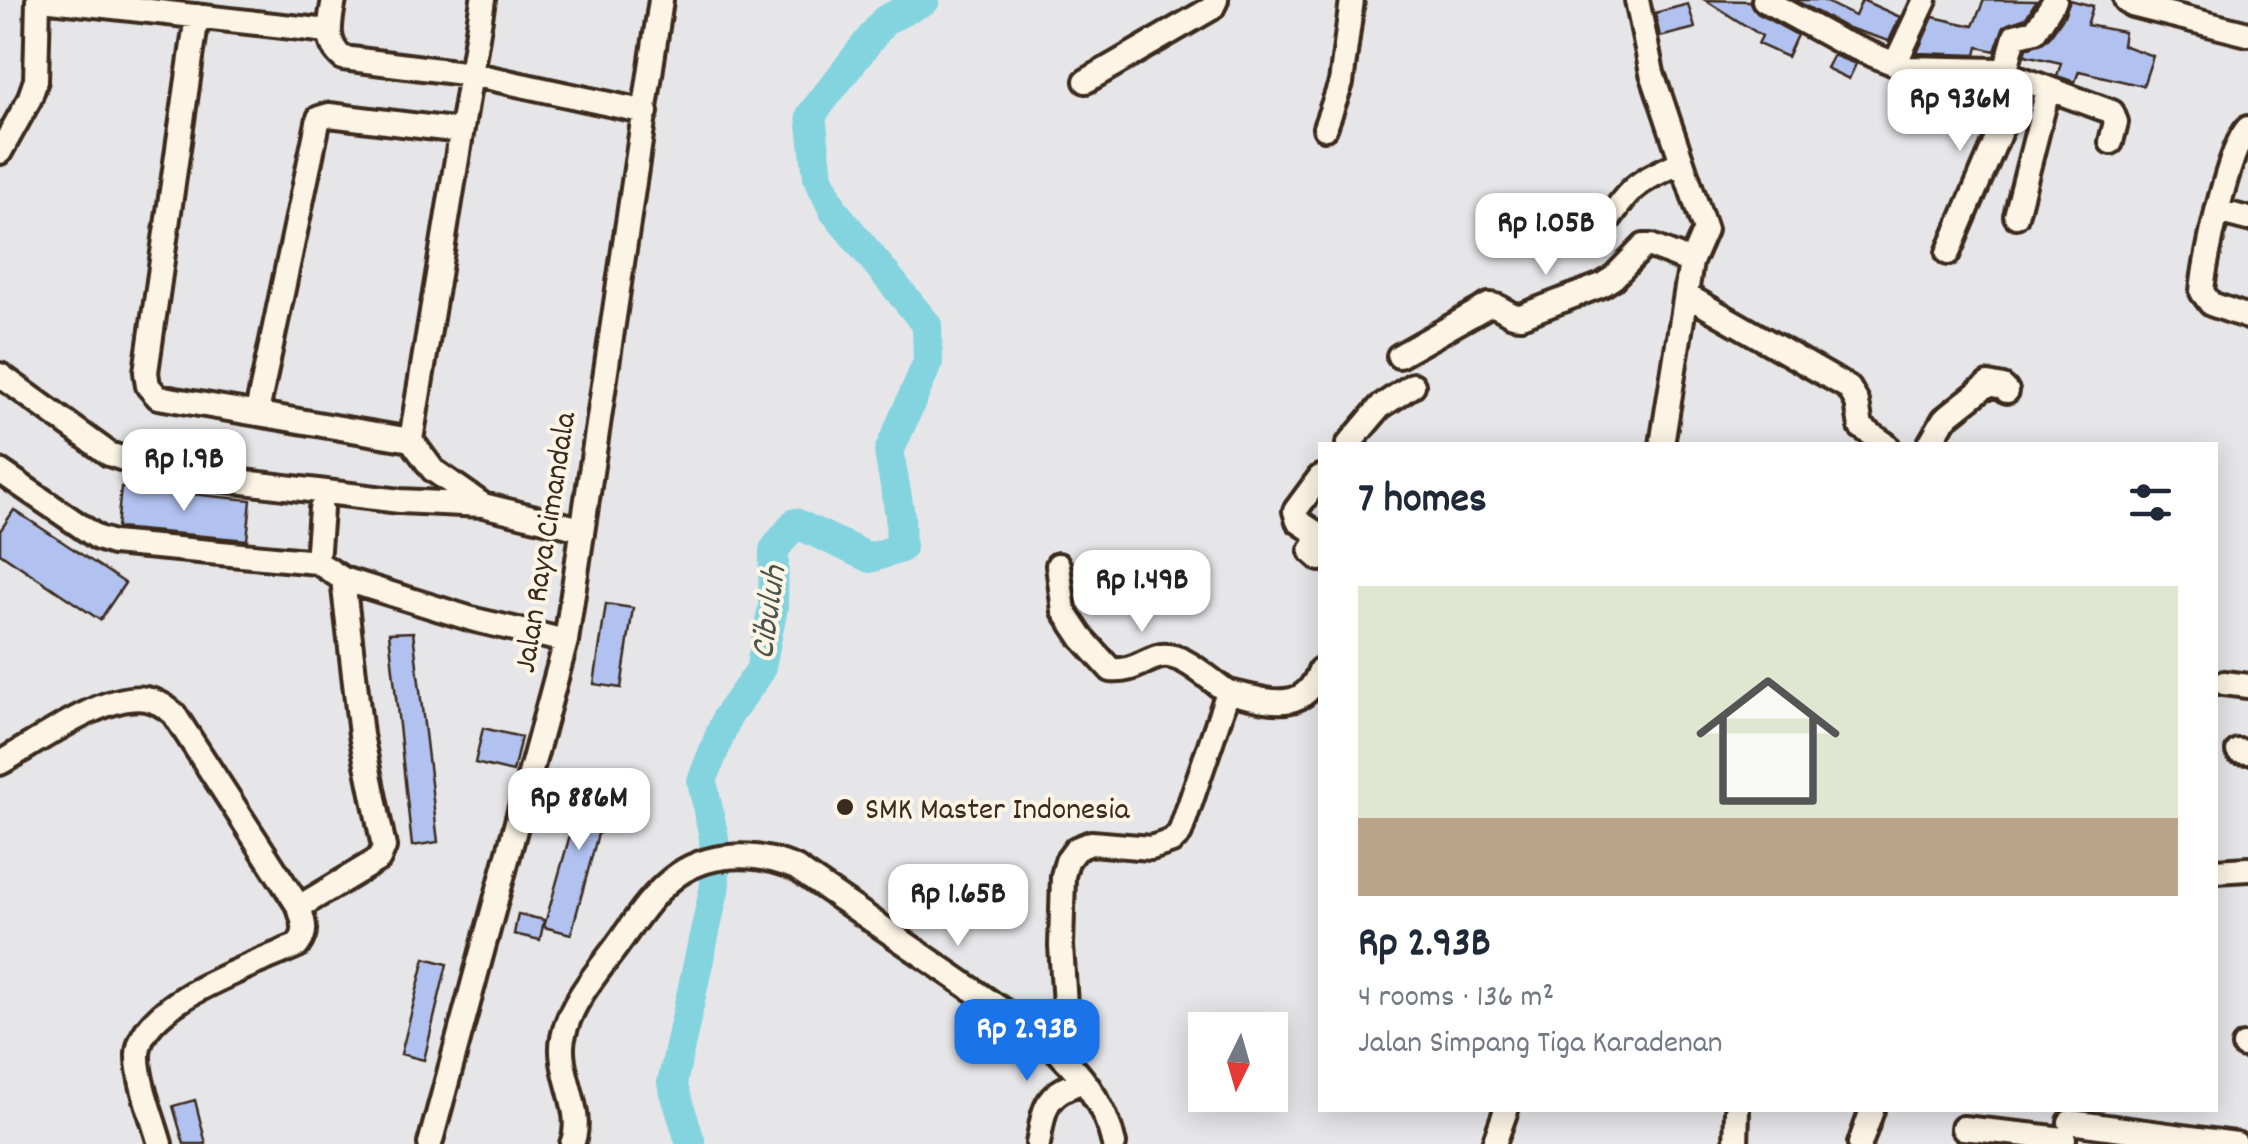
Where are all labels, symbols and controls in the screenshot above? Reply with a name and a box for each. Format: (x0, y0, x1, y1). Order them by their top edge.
pin: Rp 936M (1868, 69, 2052, 154)
text: Rp 936M (1910, 78, 2010, 124)
pin: Rp 1.05B (1443, 193, 1649, 278)
text: Rp 1.05B (1497, 202, 1595, 248)
street label: Jalan Raya Cimandala (505, 408, 591, 676)
pin: Rp 1.9B (92, 429, 276, 514)
text: Rp 1.9B (144, 438, 224, 484)
text: 7 homes (1358, 472, 1487, 532)
icon: filters (2123, 475, 2178, 530)
pin: Rp 1.49B (1039, 550, 1245, 635)
text: Rp 1.49B (1095, 559, 1189, 605)
water label: Cibuluh (740, 562, 802, 662)
icon: home (1678, 651, 1858, 831)
pin: Rp 886M (487, 768, 671, 853)
text: Rp 886M (530, 777, 628, 823)
place label: SMK Master Indonesia (865, 789, 1130, 835)
marker: SMK Master Indonesia (834, 796, 856, 818)
pin: Rp 1.65B (855, 864, 1061, 949)
text: Rp 1.65B (910, 873, 1006, 919)
text: Rp 2.93B (1358, 916, 1491, 976)
text: 4 rooms · 136 m² (1358, 976, 1554, 1022)
pin: Rp 2.93B (924, 999, 1130, 1084)
text: Rp 2.93B (977, 1008, 1078, 1054)
north arrow (1188, 1012, 1288, 1112)
map controls (1188, 1012, 1288, 1112)
text: Jalan Simpang Tiga Karadenan (1358, 1022, 1723, 1068)

